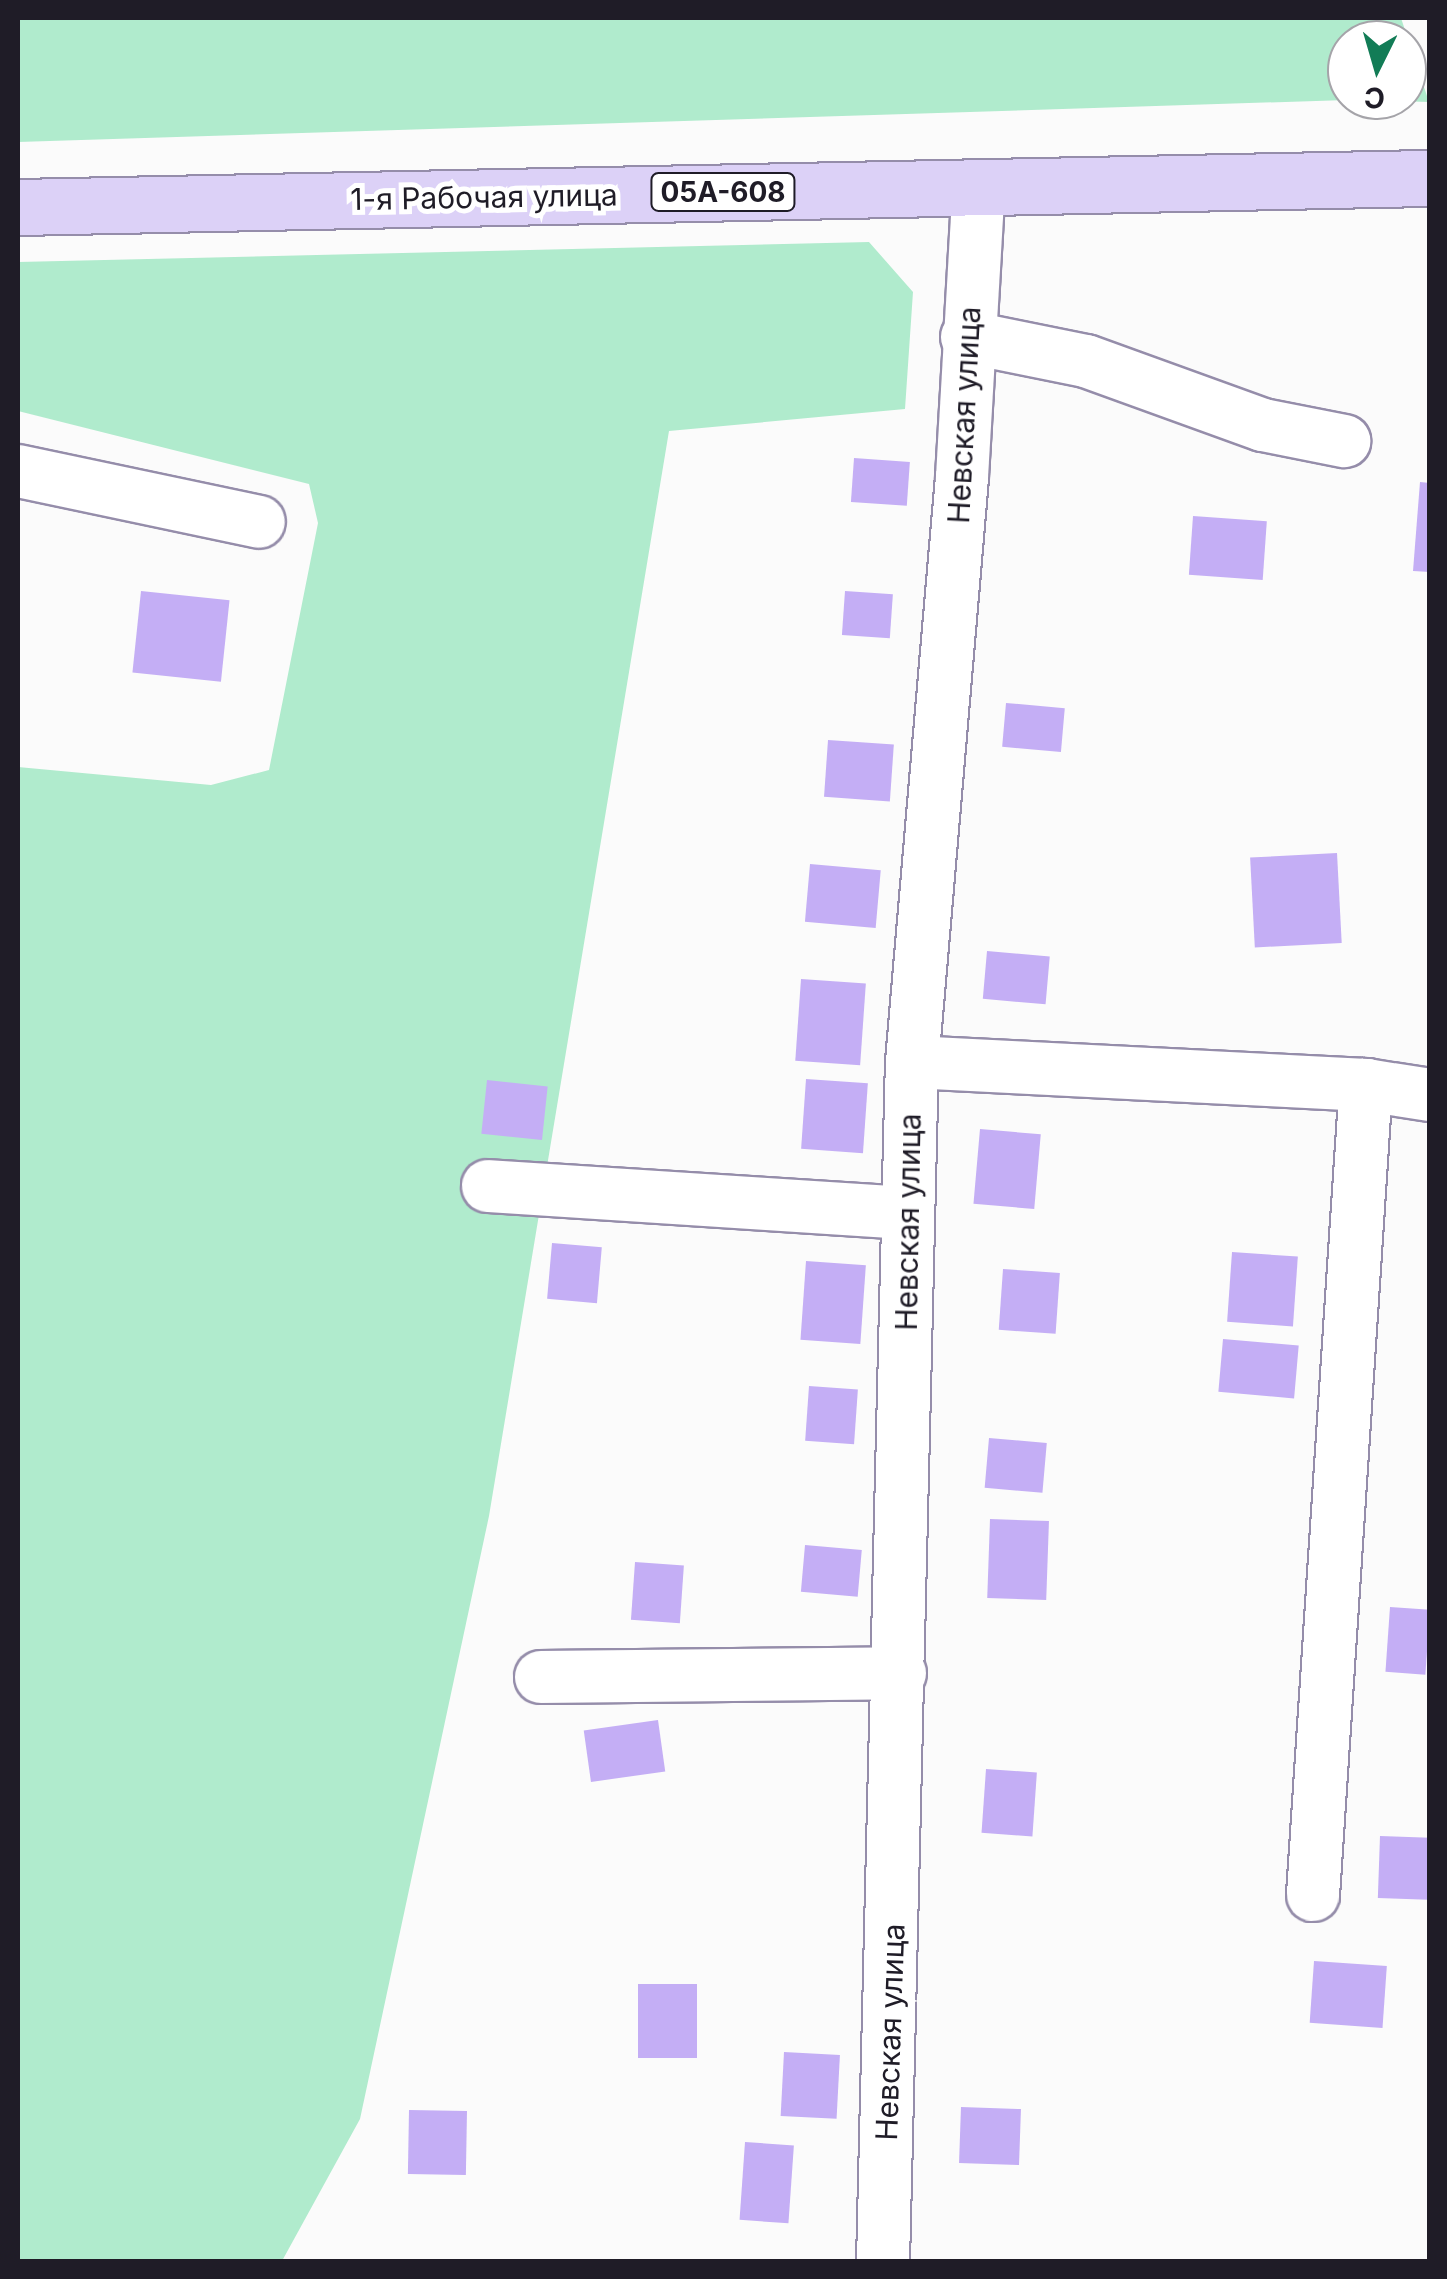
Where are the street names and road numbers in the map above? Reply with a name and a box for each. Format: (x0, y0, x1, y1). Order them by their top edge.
road number: 05А-608 (648, 169, 798, 215)
street label: 1-я Рабочая улица (350, 177, 618, 217)
street label: Невская улица (940, 306, 988, 524)
street label: Невская улица (888, 1113, 928, 1331)
street label: Невская улица (868, 1923, 912, 2141)

